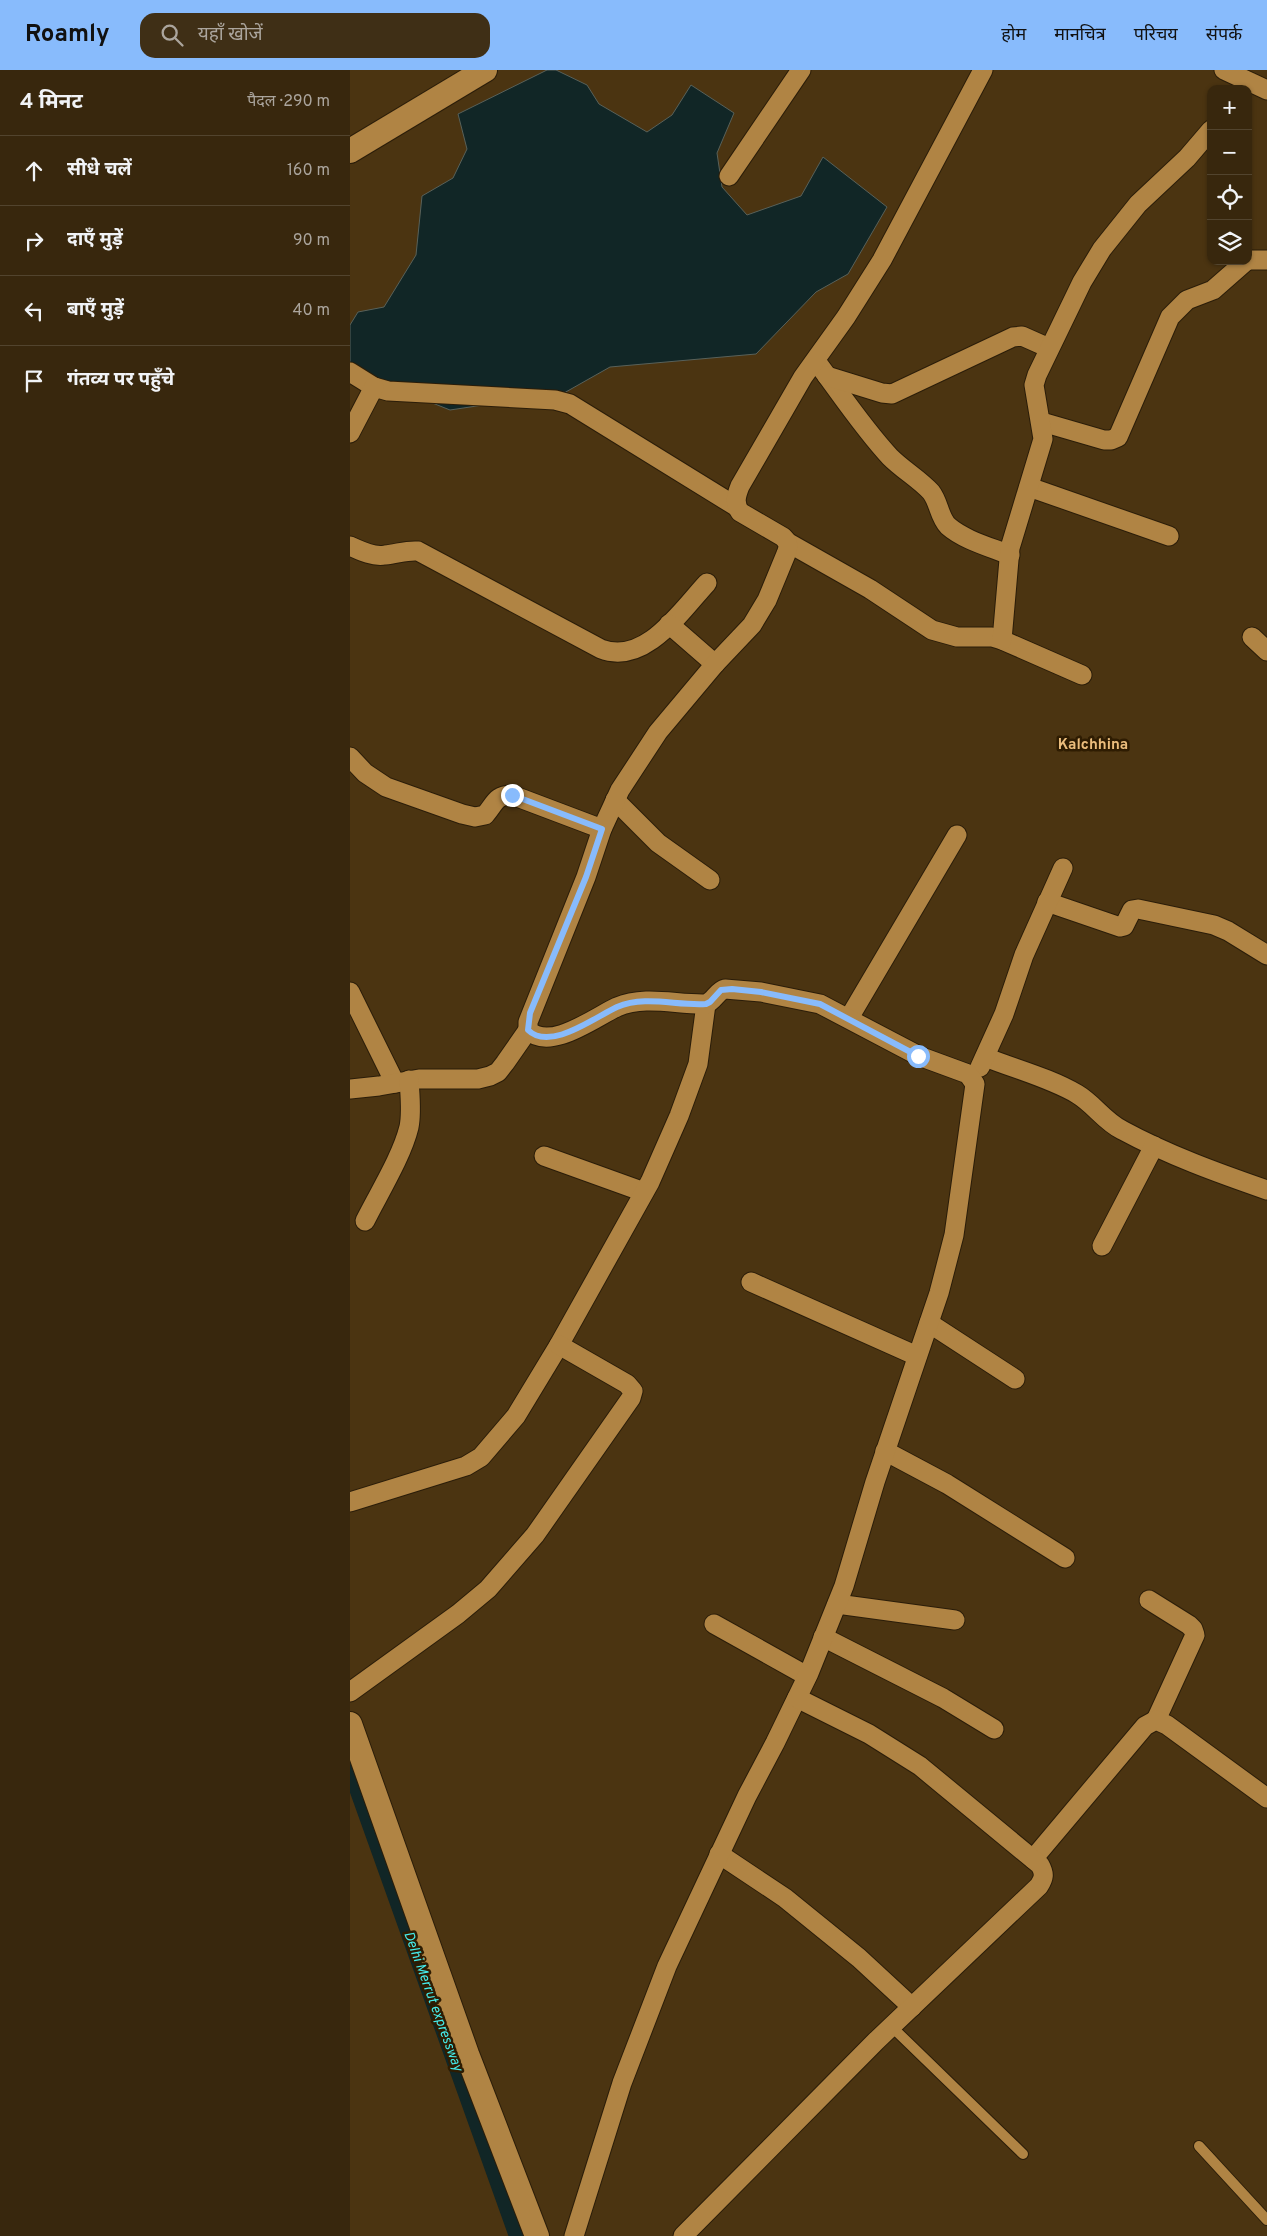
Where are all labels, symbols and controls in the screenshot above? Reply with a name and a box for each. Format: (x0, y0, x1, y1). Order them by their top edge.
search box (140, 13, 490, 58)
text: Roamly (25, 20, 110, 50)
icon: search (158, 21, 186, 49)
text: यहाँ खोजें (198, 23, 263, 47)
text: होम (1001, 24, 1026, 47)
text: मानचित्र (1054, 24, 1106, 47)
text: परिचय (1134, 24, 1178, 47)
text: संपर्क (1206, 24, 1242, 47)
map controls (1207, 85, 1252, 265)
button: + (1207, 85, 1252, 130)
text: 4 मिनट (20, 89, 83, 116)
text: पैदल · 290 m (247, 92, 330, 112)
button: − (1207, 130, 1252, 175)
icon: ahead (20, 157, 48, 185)
text: सीधे चलें (67, 158, 132, 182)
text: 160 m (287, 161, 330, 181)
button: locate (1207, 175, 1252, 220)
button: layers (1207, 220, 1252, 265)
icon: right (20, 227, 48, 255)
text: दाएँ मुड़ें (67, 228, 123, 252)
text: 90 m (293, 231, 330, 251)
icon: left (20, 297, 48, 325)
text: बाएँ मुड़ें (67, 298, 124, 322)
text: 40 m (292, 301, 330, 321)
icon: arrive (20, 367, 48, 395)
text: गंतव्य पर पहुँचे (67, 368, 174, 392)
district label: Kalchhina (1058, 736, 1128, 755)
route end (501, 784, 524, 807)
route start (907, 1045, 930, 1068)
water label: Delhi Merrut expressway (399, 1929, 466, 2075)

